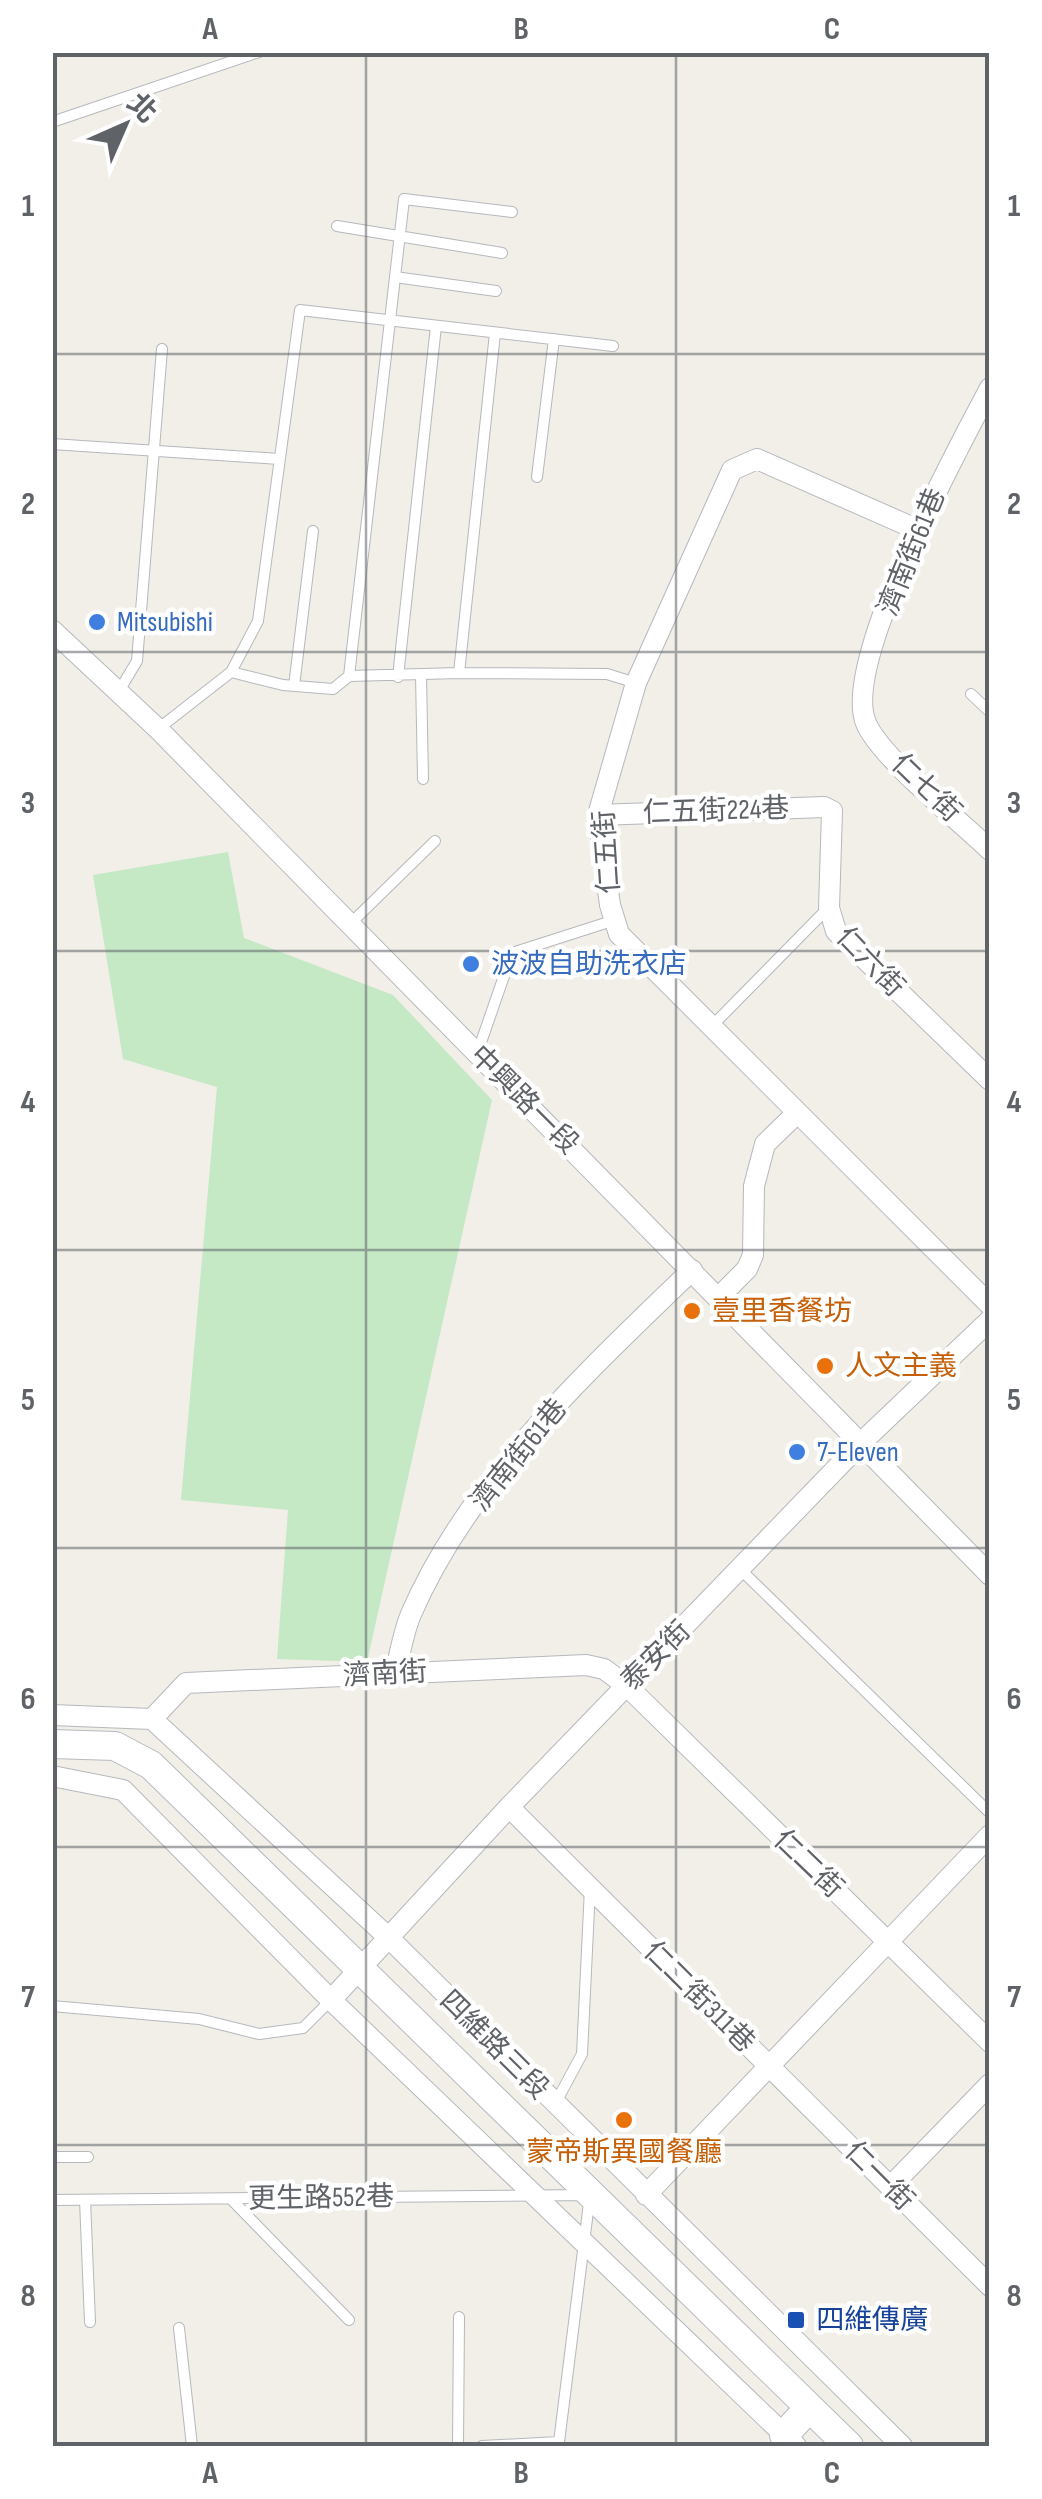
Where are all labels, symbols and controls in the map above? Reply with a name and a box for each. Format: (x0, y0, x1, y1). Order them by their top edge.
text: A (201, 10, 218, 49)
text: B (513, 10, 529, 49)
text: C (824, 10, 840, 49)
north arrow (75, 75, 175, 175)
text: 北 (120, 87, 163, 130)
text: 1 (22, 187, 35, 226)
text: 1 (1008, 187, 1021, 226)
street label: 濟南街61巷 (872, 484, 952, 620)
text: 2 (21, 485, 35, 524)
text: 2 (1007, 485, 1021, 524)
place label: Mitsubishi (117, 606, 213, 639)
marker: Mitsubishi (86, 611, 108, 633)
street label: 仁七街 (884, 747, 968, 829)
text: 3 (21, 784, 35, 823)
text: 3 (1007, 784, 1021, 823)
street label: 仁五街224巷 (642, 792, 790, 830)
street label: 仁五街 (588, 809, 626, 895)
street label: 仁六街 (829, 920, 911, 1004)
place label: 波波自助洗衣店 (491, 948, 687, 981)
marker: 波波自助洗衣店 (460, 953, 482, 975)
street label: 中興路一段 (463, 1039, 585, 1161)
text: 4 (21, 1083, 36, 1122)
text: 4 (1007, 1083, 1022, 1122)
place label: 壹里香餐坊 (712, 1295, 852, 1328)
marker: 壹里香餐坊 (681, 1300, 703, 1322)
place label: 人文主義 (845, 1350, 957, 1383)
marker: 人文主義 (814, 1355, 836, 1377)
text: 5 (21, 1381, 35, 1420)
text: 5 (1007, 1381, 1021, 1420)
street label: 濟南街61巷 (464, 1393, 574, 1517)
place label: 7-Eleven (817, 1436, 899, 1469)
marker: 7-Eleven (786, 1441, 808, 1463)
street label: 泰安街 (615, 1615, 697, 1697)
street label: 濟南街 (342, 1655, 428, 1693)
text: 6 (20, 1680, 36, 1719)
text: 6 (1006, 1680, 1022, 1719)
street label: 仁二街 (766, 1823, 850, 1905)
street label: 仁二街311巷 (637, 1935, 761, 2059)
text: 7 (21, 1978, 35, 2017)
text: 7 (1007, 1978, 1021, 2017)
street label: 四維路三段 (433, 1984, 555, 2106)
marker: 蒙帝斯異國餐廳 (613, 2109, 635, 2131)
street label: 仁一街 (838, 2135, 920, 2217)
place label: 蒙帝斯異國餐廳 (526, 2136, 722, 2169)
street label: 更生路552巷 (248, 2180, 394, 2216)
text: 8 (20, 2277, 36, 2316)
text: 8 (1006, 2277, 1022, 2316)
place label: 四維傳廣 (816, 2304, 928, 2337)
marker: 四維傳廣 (785, 2309, 807, 2331)
text: A (201, 2454, 218, 2493)
text: B (513, 2454, 529, 2493)
text: C (824, 2454, 840, 2493)

